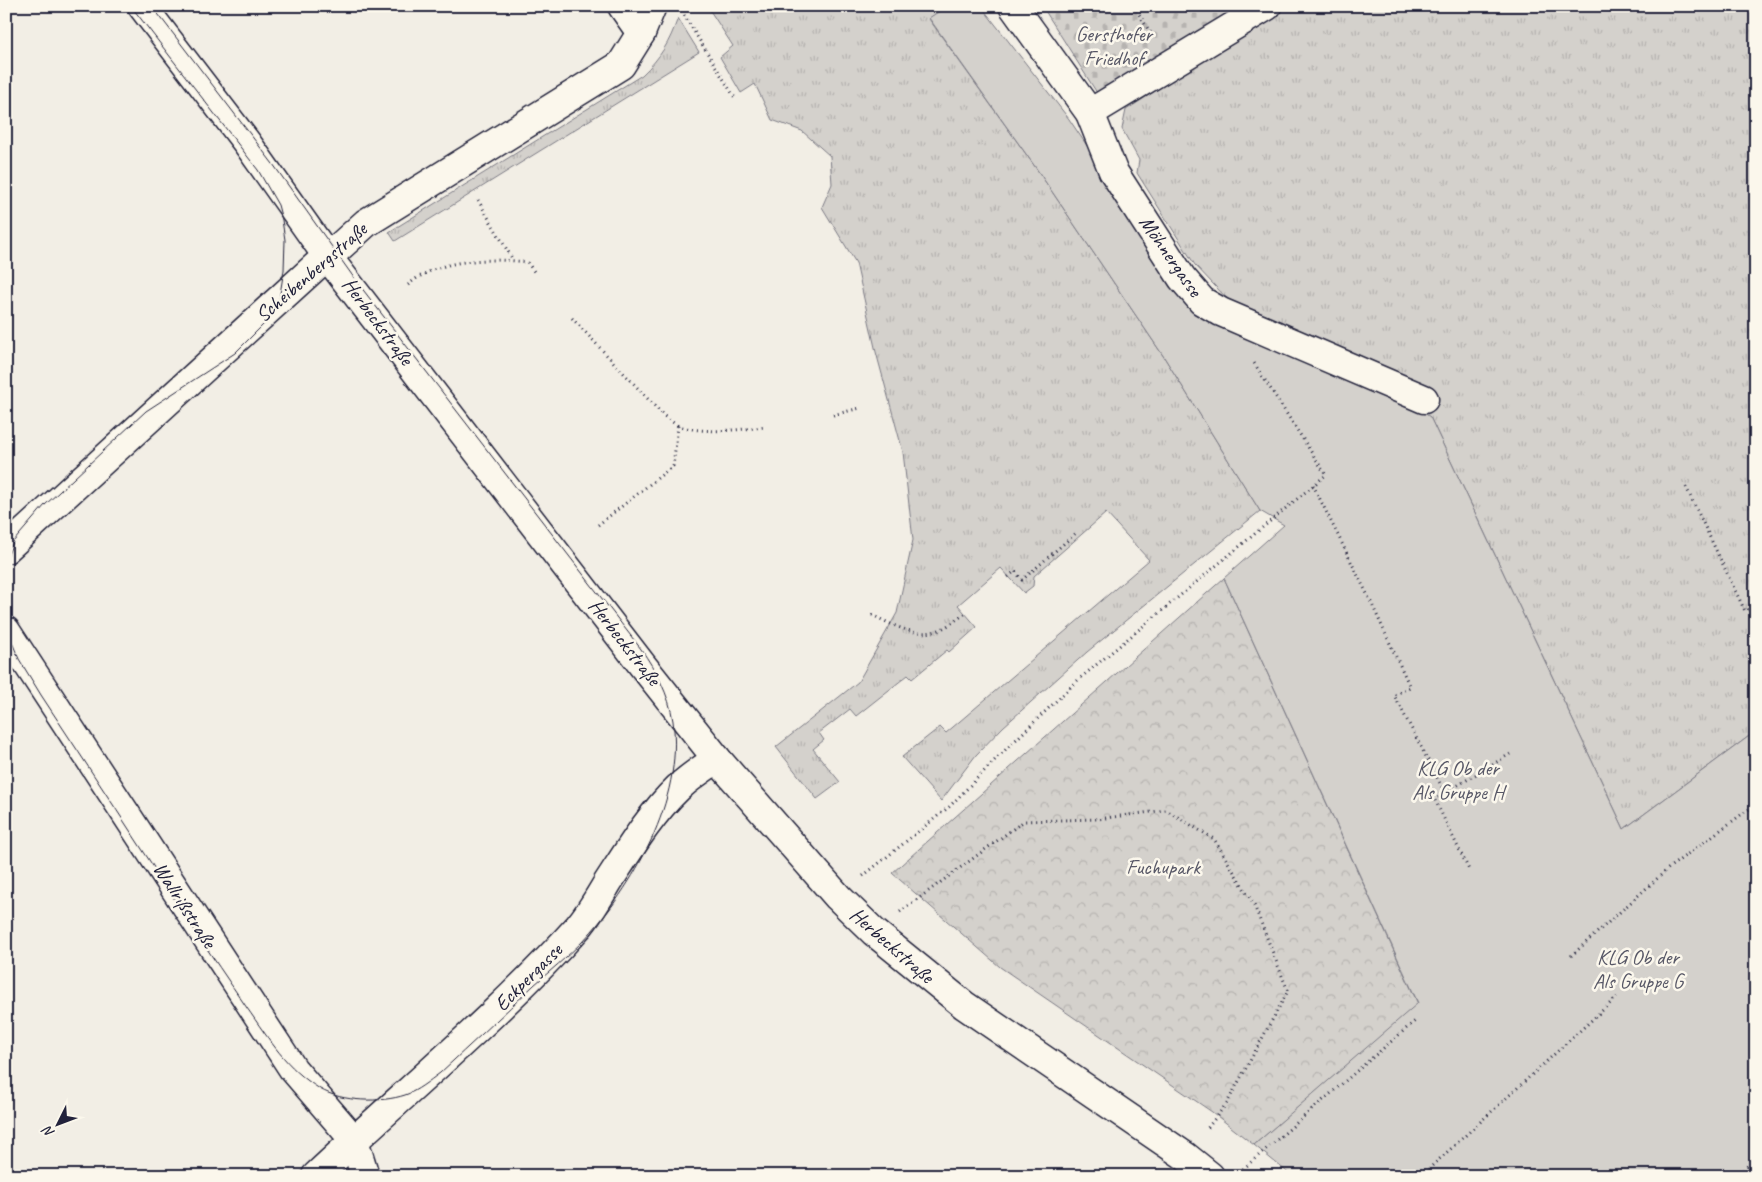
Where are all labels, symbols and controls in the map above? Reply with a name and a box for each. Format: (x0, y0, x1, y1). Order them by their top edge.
park label: Gersthofer Friedhof (1076, 21, 1154, 71)
street label: Möhnergasse (1134, 210, 1209, 303)
street label: Scheibenbergstraße (250, 215, 374, 327)
street label: Herbeckstraße (337, 272, 421, 372)
street label: Herbeckstraße (583, 593, 668, 692)
park label: KLG Ob der Als Gruppe H (1412, 755, 1507, 805)
park label: Fuchupark (1126, 854, 1201, 880)
street label: Wallrißstraße (148, 857, 224, 955)
street label: Herbeckstraße (845, 901, 941, 990)
street label: Eckpergasse (489, 937, 568, 1016)
park label: KLG Ob der Als Gruppe G (1593, 944, 1686, 994)
north arrow (32, 1100, 82, 1150)
text: N (38, 1122, 58, 1141)

